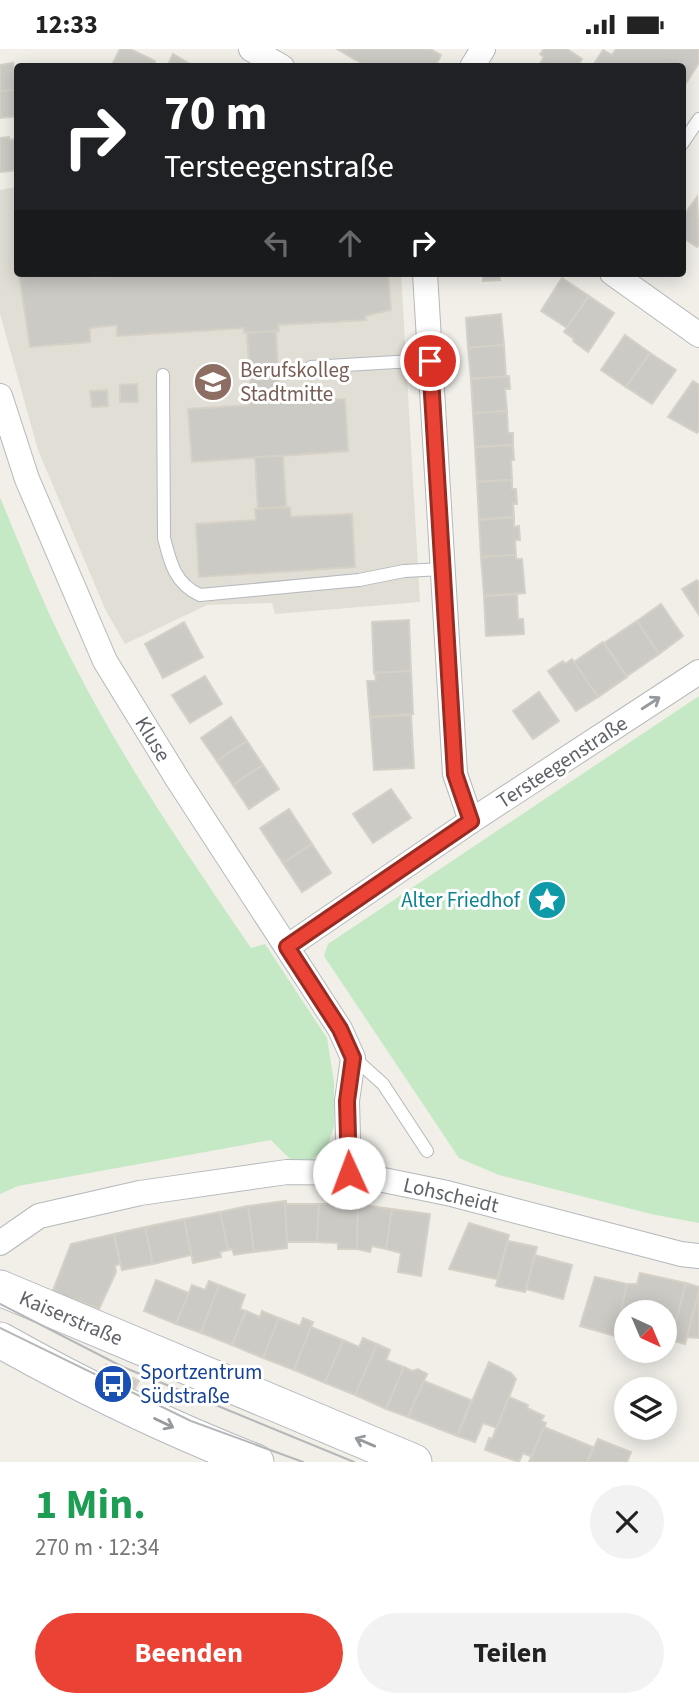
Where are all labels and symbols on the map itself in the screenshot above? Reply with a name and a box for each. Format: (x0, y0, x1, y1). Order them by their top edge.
pin (400, 331, 460, 391)
place label: Berufskolleg Stadtmitte (240, 355, 350, 409)
school or university icon: Berufskolleg Stadtmitte (192, 361, 234, 403)
one-way arrow (641, 696, 661, 710)
street label: Tersteegenstraße (491, 708, 633, 816)
street label: Kluse (128, 711, 178, 767)
place icon: Alter Friedhof (526, 879, 568, 921)
place label: Alter Friedhof (401, 885, 521, 915)
position arrow (312, 1136, 386, 1210)
street label: Lohscheidt (400, 1169, 502, 1221)
street label: Kaiserstraße (15, 1283, 127, 1353)
north arrow (614, 1300, 677, 1363)
place label: Sportzentrum Südstraße (140, 1357, 262, 1411)
bus stop icon: Sportzentrum Südstraße (92, 1363, 134, 1405)
one-way arrow (153, 1416, 174, 1430)
one-way arrow (355, 1434, 376, 1447)

